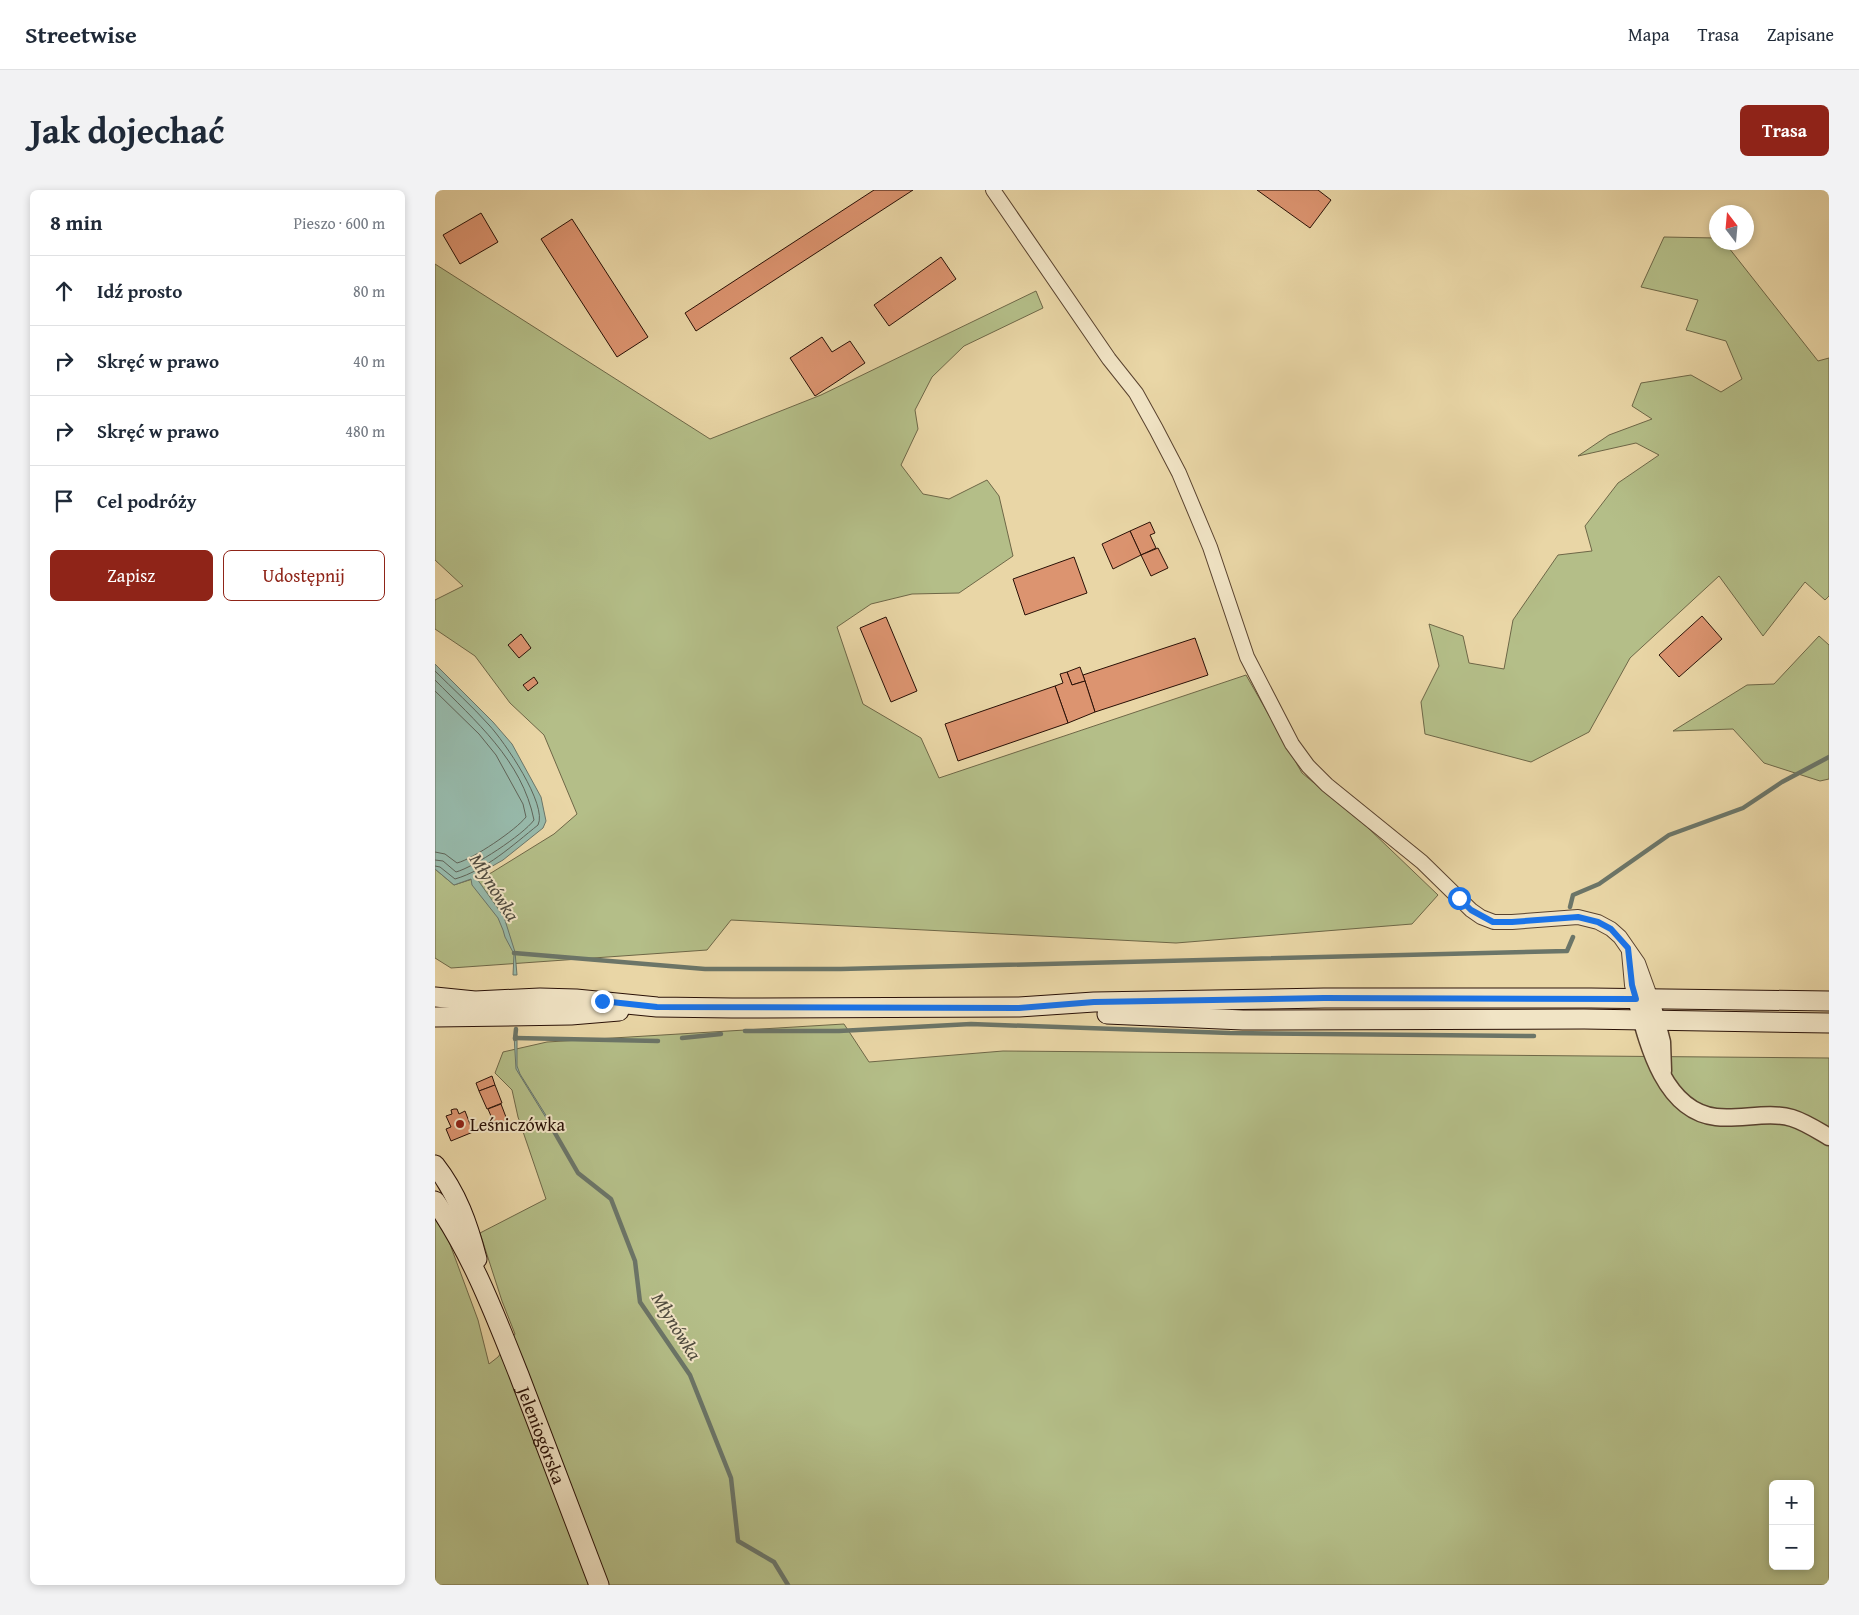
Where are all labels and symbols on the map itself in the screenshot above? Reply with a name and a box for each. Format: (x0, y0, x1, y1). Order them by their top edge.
north arrow (1709, 205, 1754, 250)
water label: Młynówka (463, 848, 527, 927)
route start (1448, 887, 1471, 910)
route end (591, 990, 614, 1013)
place label: Leśniczówka (470, 1111, 565, 1138)
marker: Leśniczówka (454, 1118, 466, 1130)
water label: Młynówka (645, 1287, 709, 1366)
street label: Jeleniogórska (510, 1381, 573, 1488)

